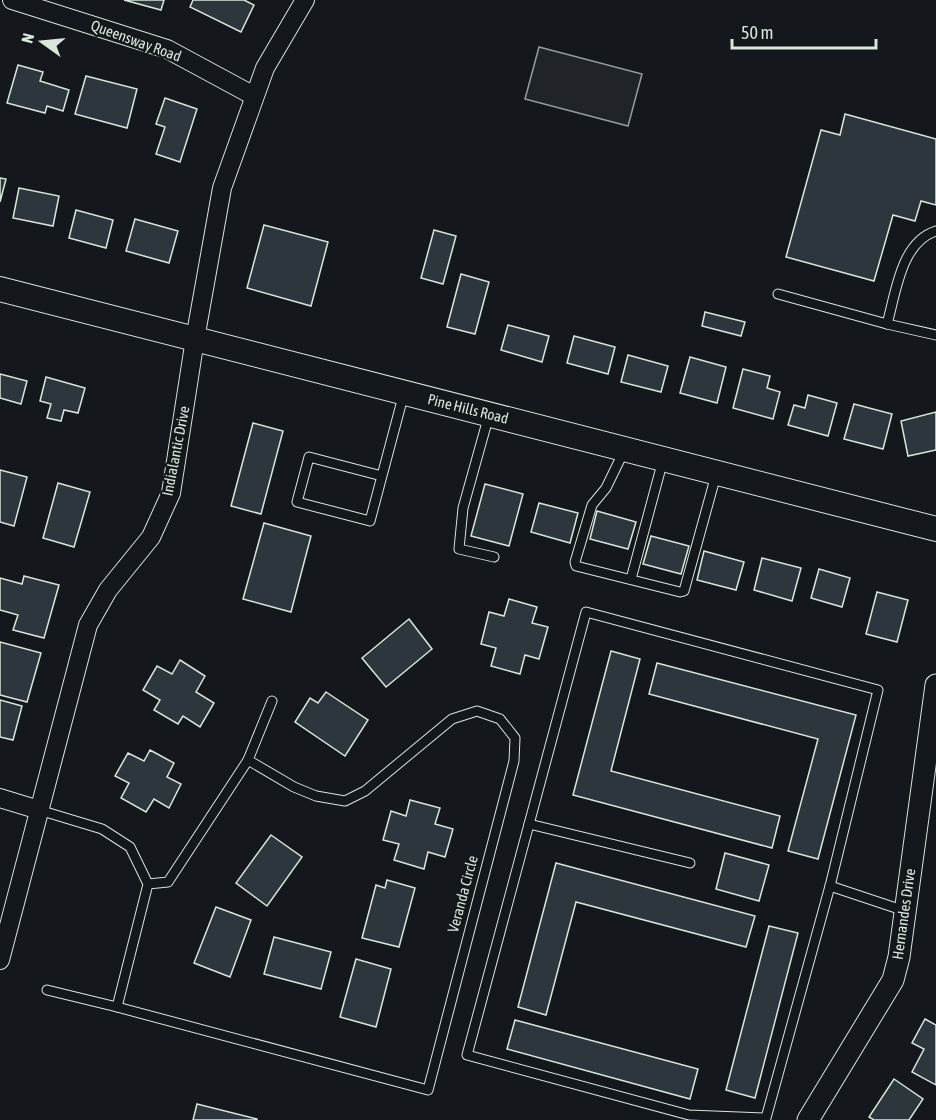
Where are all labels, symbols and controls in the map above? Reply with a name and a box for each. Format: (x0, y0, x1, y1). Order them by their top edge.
north arrow (12, 12, 72, 72)
scale bar (732, 12, 876, 50)
street label: Queensway Road (89, 16, 184, 65)
text: 50 m (741, 22, 773, 43)
text: N (18, 31, 37, 45)
street label: Pine Hills Road (426, 390, 510, 427)
street label: Indialantic Drive (158, 404, 193, 497)
street label: Veranda Circle (444, 853, 481, 934)
street label: Hernandes Drive (889, 867, 918, 961)

